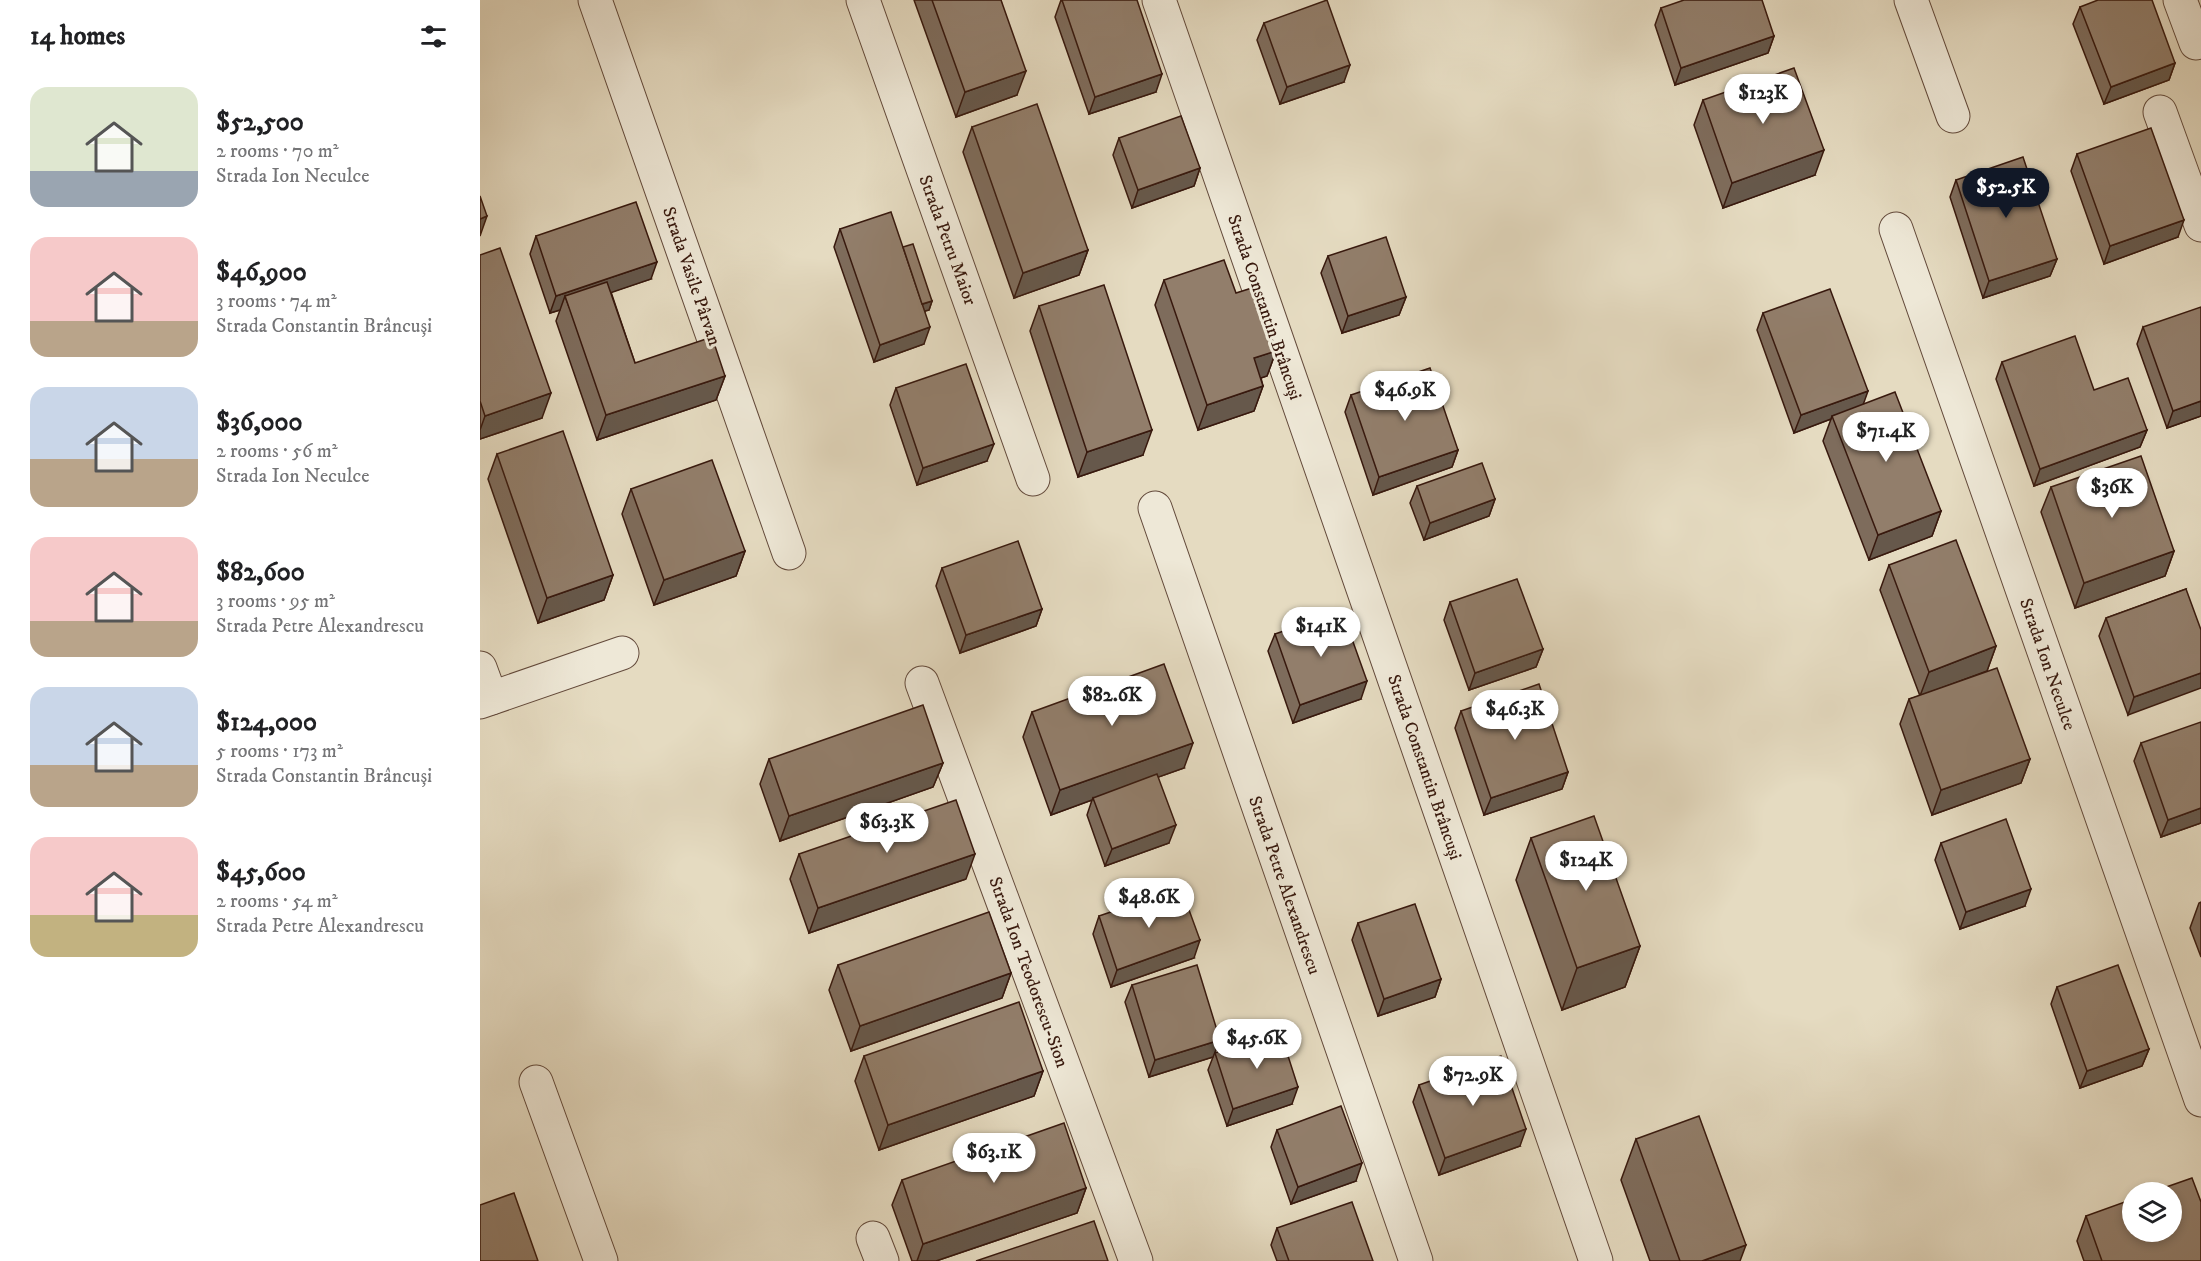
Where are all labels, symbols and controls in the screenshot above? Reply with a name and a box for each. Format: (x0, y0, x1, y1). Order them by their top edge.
text: 14 homes (30, 20, 125, 53)
icon: filters (417, 20, 450, 53)
pin: $123K (1721, 74, 1805, 125)
text: $123K (1738, 81, 1788, 106)
text: $52,500 (216, 106, 304, 139)
icon: home (78, 111, 150, 183)
text: 2 rooms · 70 m² (216, 139, 339, 164)
text: Strada Ion Neculce (216, 164, 369, 189)
pin: $52.5K (1957, 168, 2055, 219)
street label: Strada Petru Maior (913, 172, 981, 309)
text: $52.5K (1976, 175, 2036, 200)
street label: Strada Vasile Pârvan (657, 204, 725, 349)
street label: Strada Constantin Brâncuși (1222, 212, 1306, 403)
text: $46,900 (216, 256, 307, 289)
icon: home (78, 261, 150, 333)
text: 3 rooms · 74 m² (216, 289, 337, 314)
text: Strada Constantin Brâncuși (216, 314, 432, 339)
pin: $46.9K (1356, 371, 1454, 422)
text: $46.9K (1374, 378, 1436, 403)
text: $36,000 (216, 406, 302, 439)
icon: home (78, 411, 150, 483)
pin: $71.4K (1837, 412, 1935, 463)
text: $71.4K (1856, 419, 1916, 444)
text: 2 rooms · 56 m² (216, 439, 338, 464)
text: Strada Ion Neculce (216, 464, 369, 489)
pin: $36K (2076, 468, 2148, 519)
text: $36K (2091, 475, 2133, 500)
text: $82,600 (216, 556, 305, 589)
icon: home (78, 561, 150, 633)
text: 3 rooms · 95 m² (216, 589, 335, 614)
street label: Strada Ion Neculce (2014, 595, 2080, 733)
pin: $141K (1279, 607, 1363, 658)
text: Strada Petre Alexandrescu (216, 614, 424, 639)
text: $141K (1295, 614, 1347, 639)
street label: Strada Constantin Brâncuși (1382, 672, 1466, 863)
pin: $82.6K (1063, 676, 1161, 727)
text: $82.6K (1082, 683, 1142, 708)
pin: $46.3K (1466, 690, 1564, 741)
text: $46.3K (1485, 697, 1545, 722)
text: $124,000 (216, 706, 317, 739)
icon: home (78, 711, 150, 783)
text: 5 rooms · 173 m² (216, 739, 343, 764)
text: Strada Constantin Brâncuși (216, 764, 432, 789)
street label: Strada Petre Alexandrescu (1243, 793, 1325, 978)
pin: $63.3K (838, 803, 936, 854)
text: $63.3K (859, 810, 915, 835)
pin: $124K (1544, 841, 1628, 892)
text: $124K (1559, 848, 1613, 873)
text: $45,600 (216, 856, 306, 889)
icon: home (78, 861, 150, 933)
street label: Strada Ion Teodorescu-Sion (983, 874, 1073, 1071)
pin: $48.6K (1100, 878, 1198, 929)
text: $48.6K (1118, 885, 1180, 910)
text: 2 rooms · 54 m² (216, 889, 338, 914)
text: Strada Petre Alexandrescu (216, 914, 424, 939)
pin: $45.6K (1208, 1019, 1306, 1070)
text: $45.6K (1227, 1026, 1287, 1051)
pin: $72.9K (1424, 1056, 1522, 1107)
text: $72.9K (1443, 1063, 1503, 1088)
pin: $63.1K (945, 1133, 1043, 1184)
text: $63.1K (967, 1140, 1021, 1165)
map controls (2122, 1182, 2182, 1242)
button: layers (2122, 1182, 2182, 1242)

